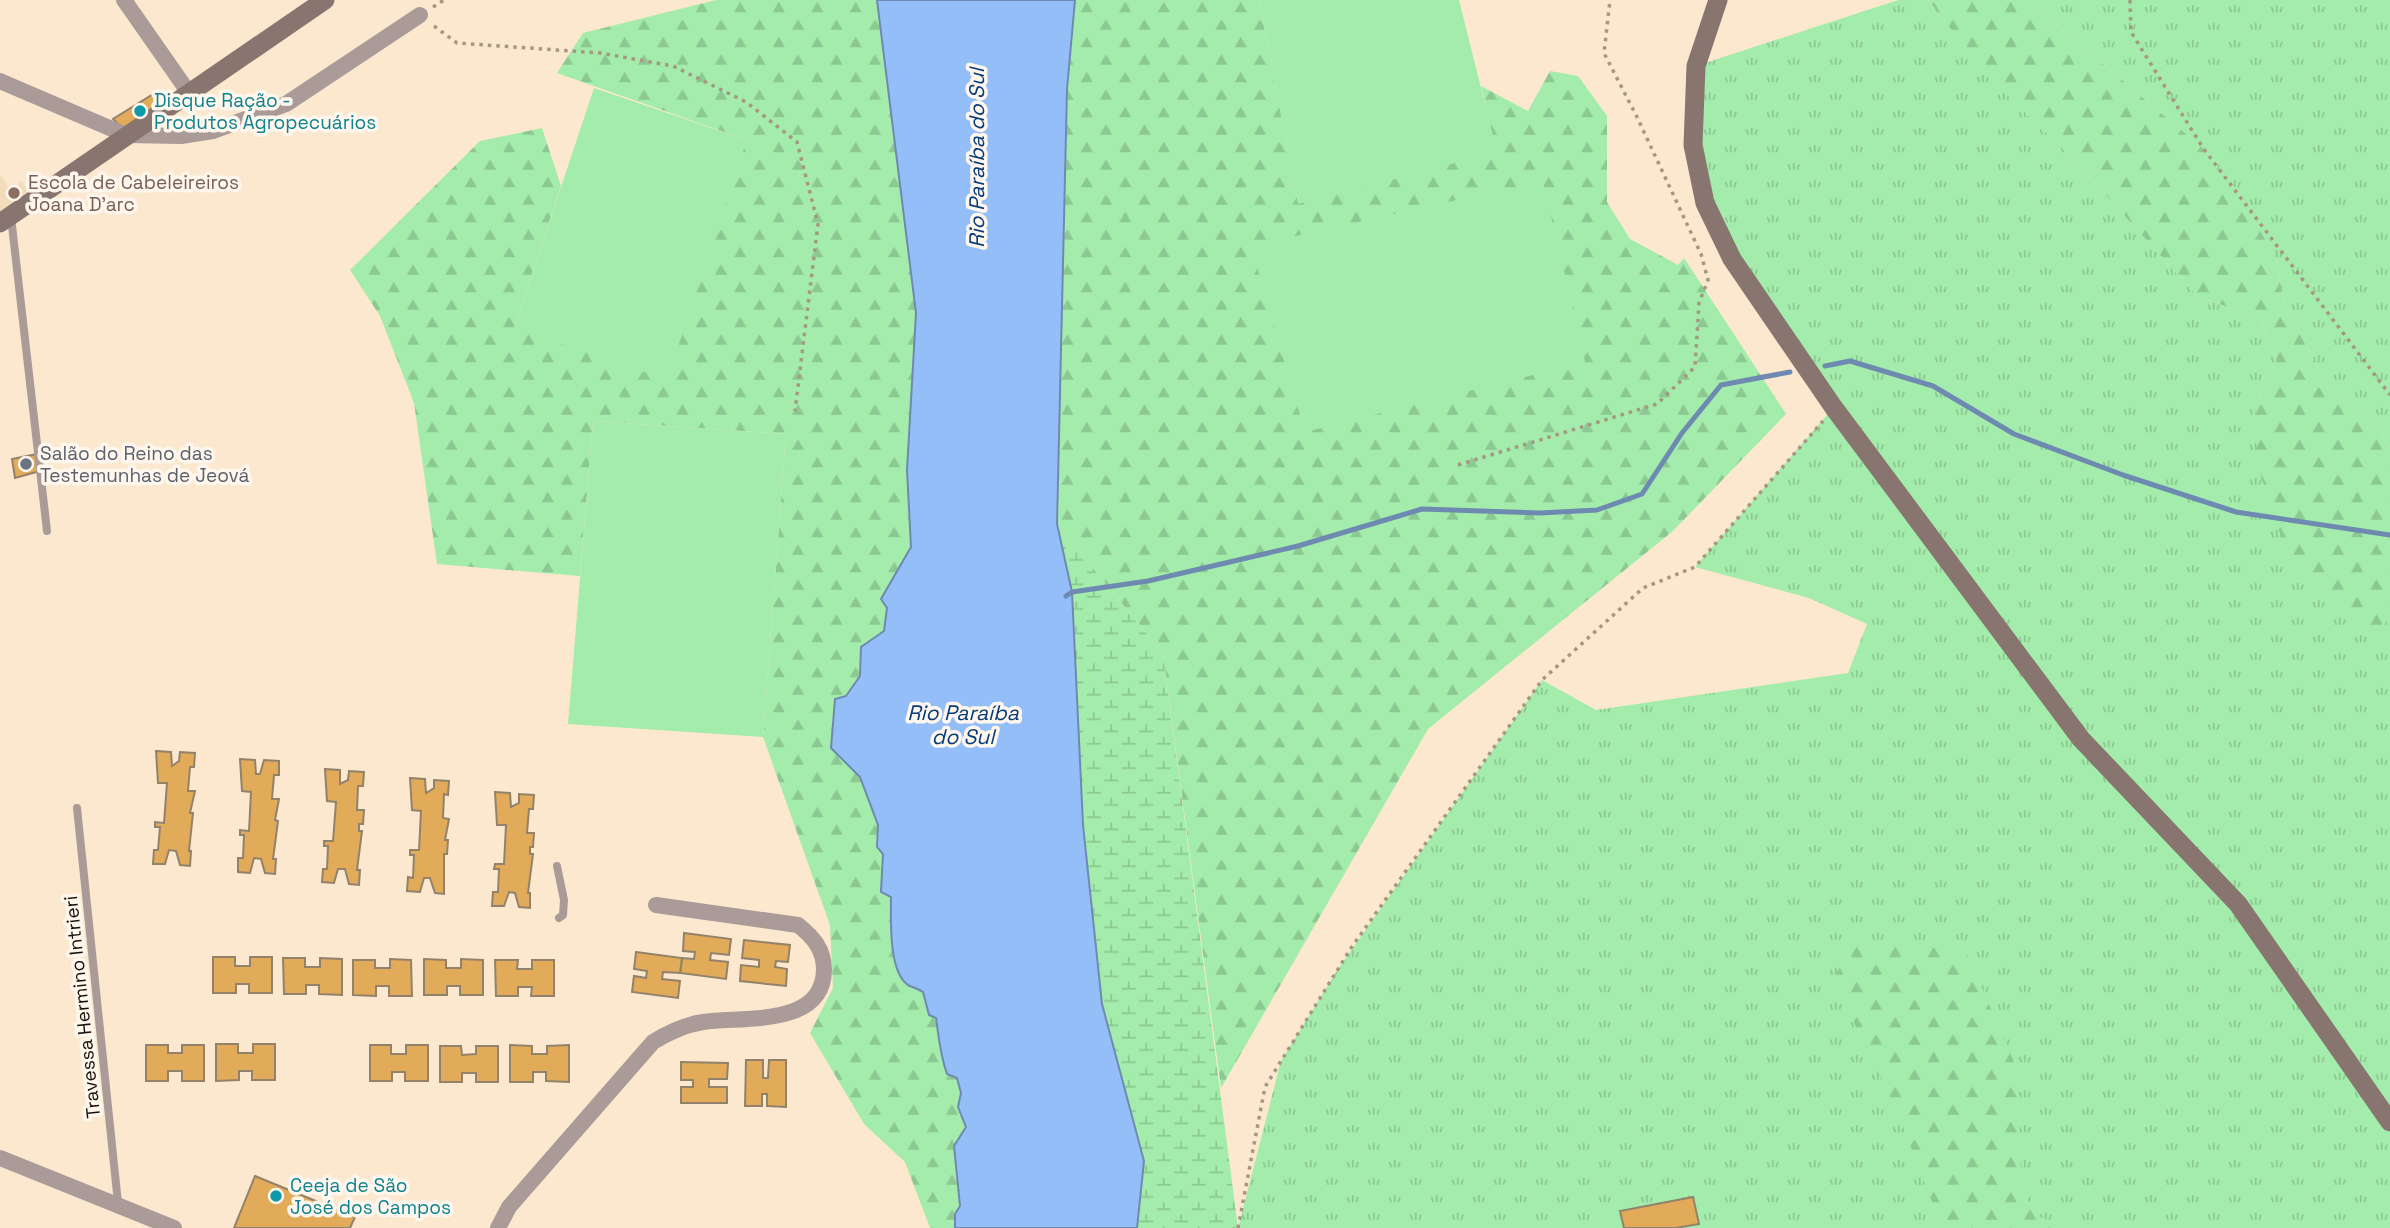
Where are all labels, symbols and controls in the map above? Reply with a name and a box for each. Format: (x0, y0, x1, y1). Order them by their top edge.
water label: Rio Paraíba do Sul (963, 65, 990, 248)
place label: Disque Ração - Produtos Agropecuários (154, 88, 376, 135)
marker: Disque Ração - Produtos Agropecuários (132, 103, 148, 119)
place label: Escola de Cabeleireiros Joana D'arc (28, 170, 239, 217)
marker: Escola de Cabeleireiros Joana D'arc (6, 185, 22, 201)
place label: Salão do Reino das Testemunhas de Jeová (40, 441, 250, 488)
marker: Salão do Reino das Testemunhas de Jeová (18, 456, 34, 472)
water label: Rio Paraíba do Sul (907, 699, 1020, 750)
street label: Travessa Hermino Intrieri (58, 894, 106, 1120)
place label: Ceeja de São José dos Campos (290, 1173, 451, 1220)
marker: Ceeja de São José dos Campos (268, 1188, 284, 1204)

